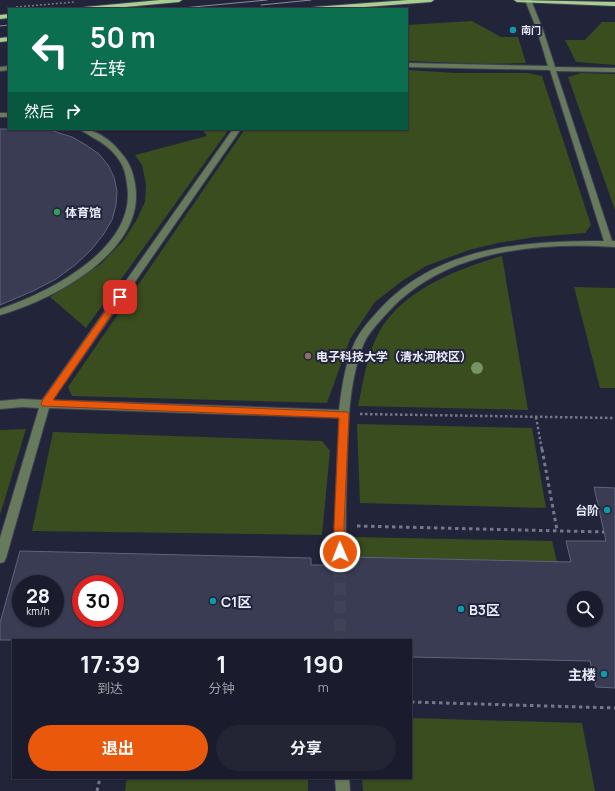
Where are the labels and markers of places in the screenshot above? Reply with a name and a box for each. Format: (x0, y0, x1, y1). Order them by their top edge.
place label: 南门 (521, 23, 541, 37)
marker: 南门 (508, 25, 518, 35)
place label: 体育馆 (65, 204, 101, 221)
marker: 体育馆 (52, 207, 62, 217)
pin (103, 280, 137, 314)
place label: 电子科技大学（清水河校区） (316, 348, 472, 365)
marker: 电子科技大学（清水河校区） (303, 351, 313, 361)
place label: 台阶 (575, 502, 599, 519)
marker: 台阶 (602, 505, 612, 515)
place label: C1区 (221, 592, 251, 611)
marker: C1区 (208, 596, 218, 606)
place label: B3区 (469, 600, 500, 619)
marker: B3区 (456, 604, 466, 614)
place label: 主楼 (568, 665, 596, 684)
marker: 主楼 (599, 669, 609, 679)

